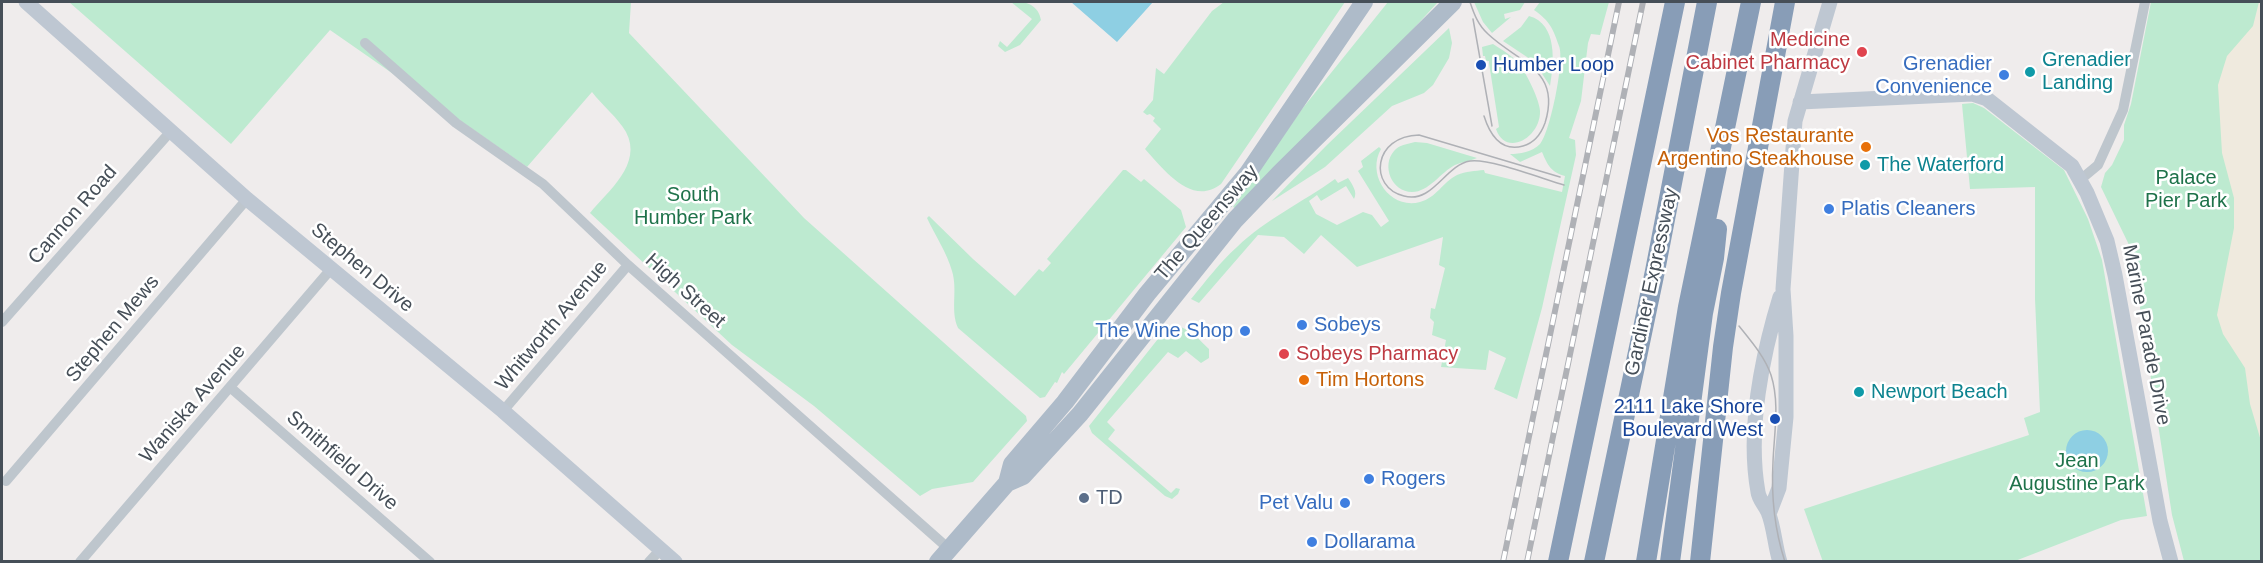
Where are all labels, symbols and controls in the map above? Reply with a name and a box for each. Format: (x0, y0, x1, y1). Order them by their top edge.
place label: Medicine Cabinet Pharmacy (1685, 28, 1850, 75)
marker: Medicine Cabinet Pharmacy (1855, 45, 1869, 59)
place label: Grenadier Landing (2042, 48, 2131, 95)
place label: Grenadier Convenience (1875, 52, 1992, 99)
place label: Humber Loop (1493, 53, 1614, 77)
marker: Humber Loop (1474, 58, 1488, 72)
marker: Grenadier Landing (2023, 65, 2037, 79)
marker: Grenadier Convenience (1997, 68, 2011, 82)
place label: Vos Restaurante Argentino Steakhouse (1657, 124, 1854, 171)
marker: Vos Restaurante Argentino Steakhouse (1859, 140, 1873, 154)
place label: The Waterford (1877, 153, 2004, 177)
marker: The Waterford (1858, 158, 1872, 172)
street label: The Queensway (1150, 160, 1264, 286)
street label: Cannon Road (23, 161, 123, 269)
park label: Palace Pier Park (2145, 166, 2227, 213)
park label: South Humber Park (634, 183, 752, 230)
street label: Gardiner Expressway (1620, 186, 1684, 378)
place label: Platis Cleaners (1841, 197, 1976, 221)
marker: Platis Cleaners (1822, 202, 1836, 216)
street label: Stephen Drive (306, 218, 418, 318)
street label: Marine Parade Drive (2117, 243, 2175, 427)
street label: High Street (640, 249, 730, 333)
street label: Whitworth Avenue (491, 256, 613, 396)
street label: Stephen Mews (61, 271, 165, 387)
place label: Sobeys (1314, 313, 1381, 337)
marker: Sobeys (1295, 318, 1309, 332)
place label: The Wine Shop (1095, 319, 1233, 343)
marker: The Wine Shop (1238, 324, 1252, 338)
street label: Waniska Avenue (135, 340, 251, 468)
place label: Sobeys Pharmacy (1296, 342, 1458, 366)
marker: Sobeys Pharmacy (1277, 347, 1291, 361)
place label: Tim Hortons (1316, 368, 1424, 392)
marker: Tim Hortons (1297, 373, 1311, 387)
place label: Newport Beach (1871, 380, 2008, 404)
marker: Newport Beach (1852, 385, 1866, 399)
place label: 2111 Lake Shore Boulevard West (1614, 395, 1763, 442)
street label: Smithfield Drive (281, 406, 403, 516)
marker: 2111 Lake Shore Boulevard West (1768, 412, 1782, 426)
park label: Jean Augustine Park (2009, 449, 2145, 496)
place label: Rogers (1381, 467, 1445, 491)
marker: Rogers (1362, 472, 1376, 486)
place label: TD (1096, 486, 1123, 510)
marker: TD (1077, 491, 1091, 505)
place label: Pet Valu (1259, 491, 1333, 515)
marker: Pet Valu (1338, 496, 1352, 510)
place label: Dollarama (1324, 530, 1415, 554)
marker: Dollarama (1305, 535, 1319, 549)

